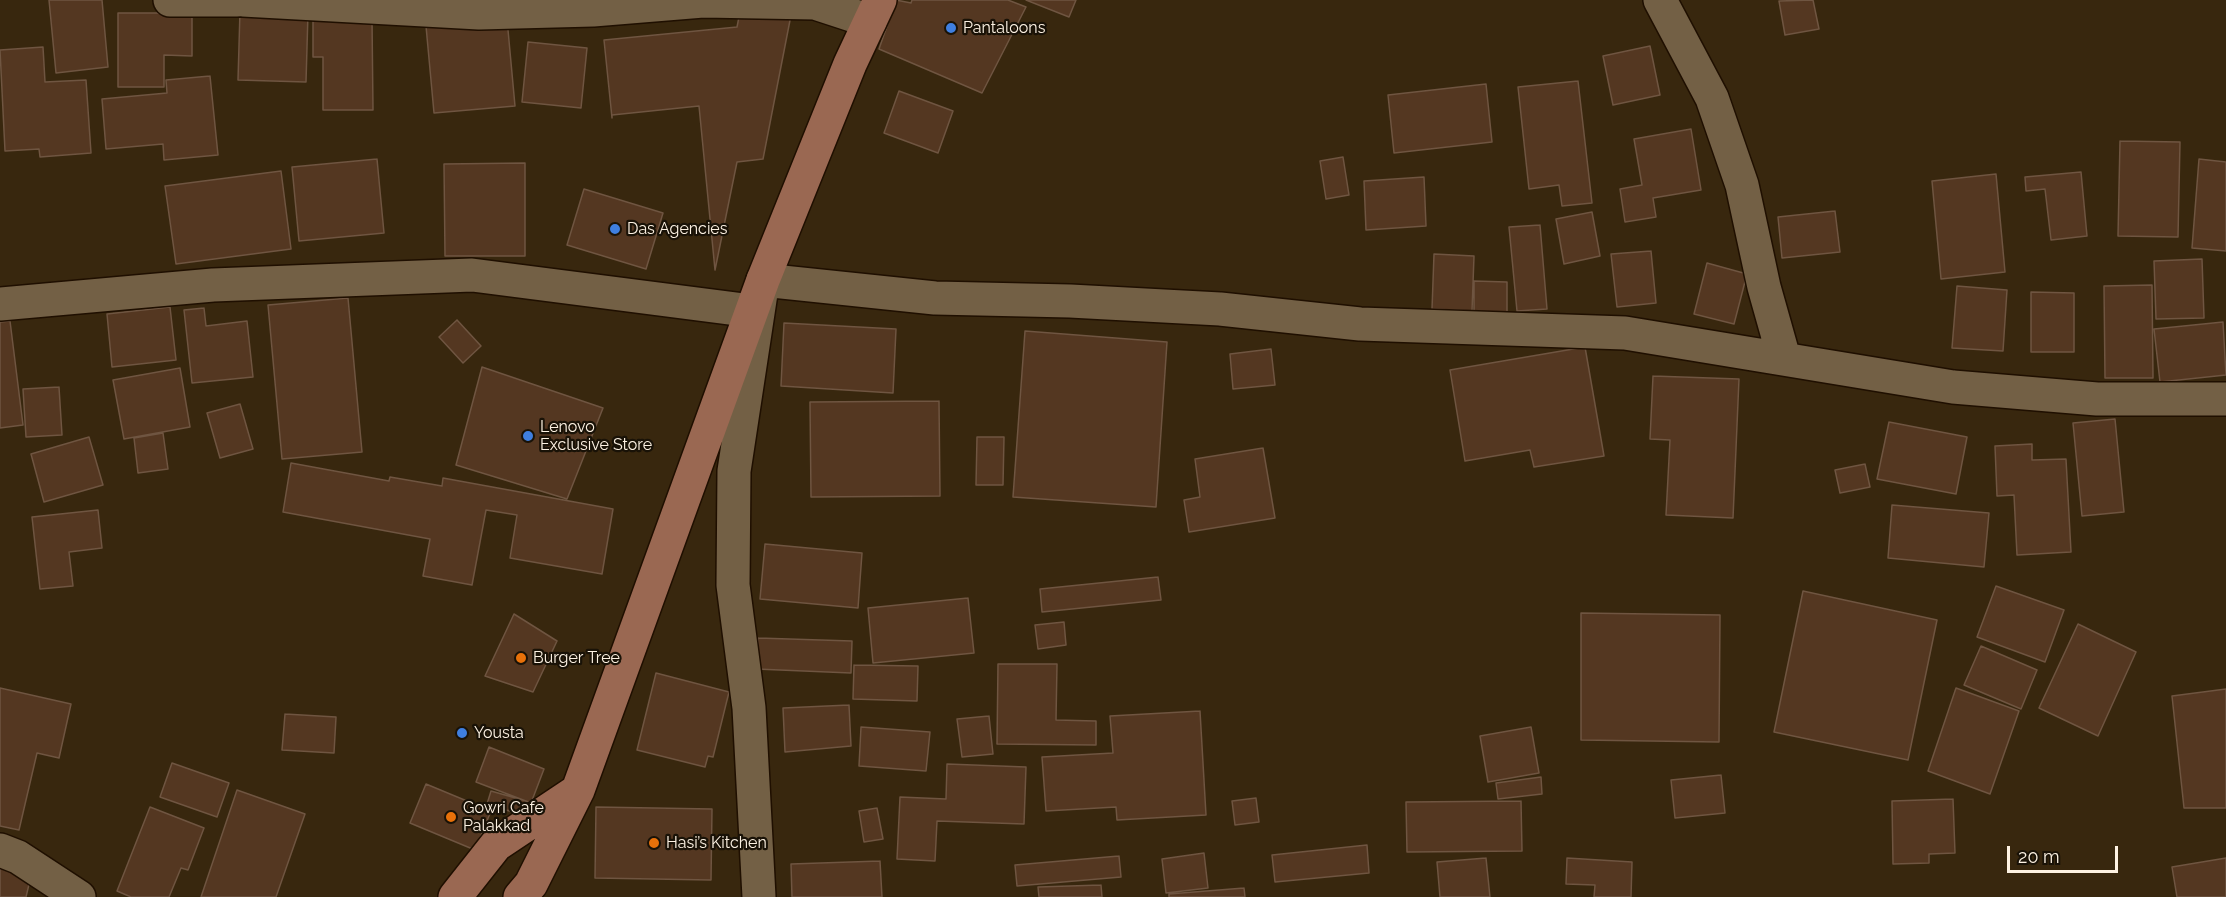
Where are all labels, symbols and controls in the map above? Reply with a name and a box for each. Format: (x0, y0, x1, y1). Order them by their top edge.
place label: Pantaloons (963, 18, 1045, 38)
marker: Pantaloons (944, 21, 958, 35)
place label: Das Agencies (627, 219, 727, 239)
marker: Das Agencies (608, 222, 622, 236)
place label: Lenovo Exclusive Store (540, 417, 652, 455)
marker: Lenovo Exclusive Store (521, 429, 535, 443)
place label: Burger Tree (533, 648, 620, 668)
marker: Burger Tree (514, 651, 528, 665)
place label: Yousta (474, 723, 524, 743)
marker: Yousta (455, 726, 469, 740)
place label: Gowri Cafe Palakkad (463, 798, 544, 836)
marker: Gowri Cafe Palakkad (444, 810, 458, 824)
place label: Hasi’s Kitchen (666, 833, 767, 853)
scale bar (2010, 834, 2121, 872)
marker: Hasi’s Kitchen (647, 836, 661, 850)
text: 20 m (2018, 846, 2060, 867)

